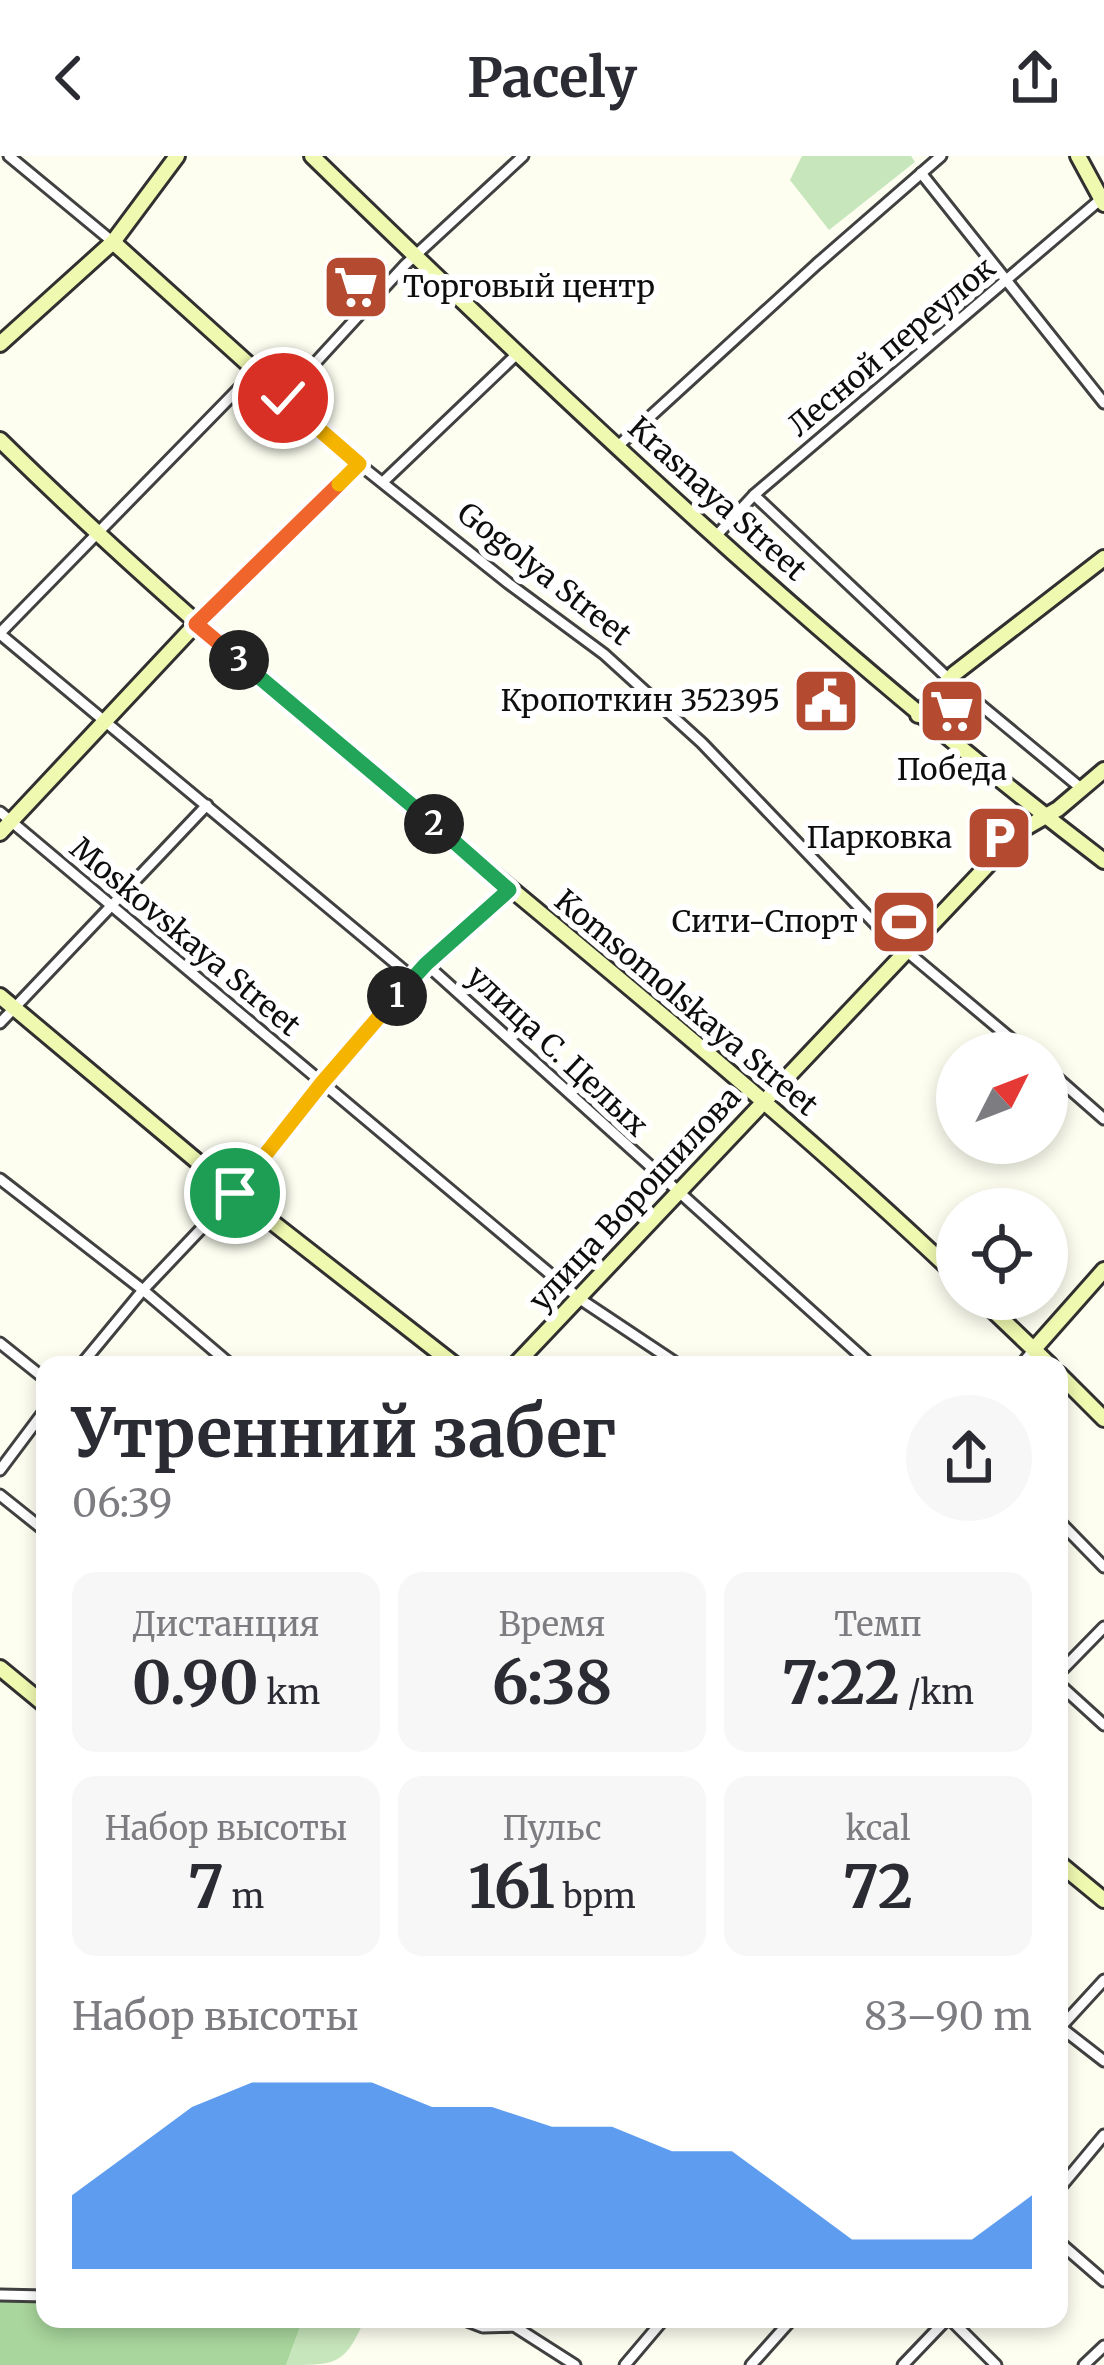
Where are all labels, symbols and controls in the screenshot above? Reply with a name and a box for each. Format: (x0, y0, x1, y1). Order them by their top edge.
text: Pacely (467, 44, 637, 112)
icon: back (36, 45, 102, 111)
icon: share (1002, 45, 1068, 111)
street label: Лесной переулок (780, 248, 1003, 444)
supermarket icon: Торговый центр (321, 252, 391, 322)
place label: Торговый центр (403, 267, 655, 305)
pin (232, 347, 334, 449)
icon: check (250, 365, 316, 431)
street label: Krasnaya Street (621, 408, 815, 589)
street label: Gogolya Street (450, 494, 639, 653)
pin: 3 (209, 630, 269, 690)
text: 3 (230, 639, 248, 680)
public building icon: Кропоткин 352395 (791, 666, 861, 736)
supermarket icon: Победа (917, 676, 987, 746)
place label: Кропоткин 352395 (501, 681, 780, 719)
place label: Победа (897, 750, 1007, 788)
pin: 2 (404, 794, 464, 854)
text: 2 (424, 803, 444, 844)
parking icon: Парковка (964, 803, 1034, 873)
place label: Парковка (807, 818, 952, 856)
street label: Moskovskaya Street (63, 829, 309, 1044)
street label: Komsomolskaya Street (547, 881, 826, 1124)
sports icon: Сити-Спорт (869, 887, 939, 957)
place label: Сити-Спорт (672, 902, 858, 940)
street label: улица С. Целых (459, 957, 656, 1144)
pin: 1 (367, 966, 427, 1026)
text: 1 (389, 975, 405, 1016)
north arrow (936, 1032, 1068, 1164)
map controls (936, 1032, 1068, 1320)
street label: улица Ворошилова (520, 1078, 748, 1318)
pin (184, 1142, 286, 1244)
icon: arrive (202, 1160, 268, 1226)
button: locate (936, 1188, 1068, 1320)
text: Утренний забег (72, 1392, 616, 1475)
button: share (906, 1395, 1032, 1521)
text: 06:39 (72, 1479, 173, 1528)
text: Дистанция (133, 1604, 319, 1645)
text: Время (499, 1604, 605, 1645)
text: Темп (834, 1604, 922, 1645)
text: 0.90 (132, 1645, 259, 1720)
text: 6:38 (492, 1645, 612, 1720)
text: 7:22 (782, 1645, 900, 1720)
text: km (259, 1672, 320, 1713)
text: /km (900, 1672, 974, 1713)
text: Набор высоты (105, 1808, 347, 1849)
text: Пульс (502, 1808, 602, 1849)
text: kcal (846, 1808, 910, 1849)
text: 7 (188, 1849, 224, 1924)
text: 161 (468, 1849, 555, 1924)
text: 72 (843, 1849, 913, 1924)
text: m (224, 1876, 264, 1917)
text: bpm (555, 1876, 636, 1917)
text: Набор высоты (72, 1992, 359, 2041)
text: 83–90 m (864, 1992, 1032, 2041)

